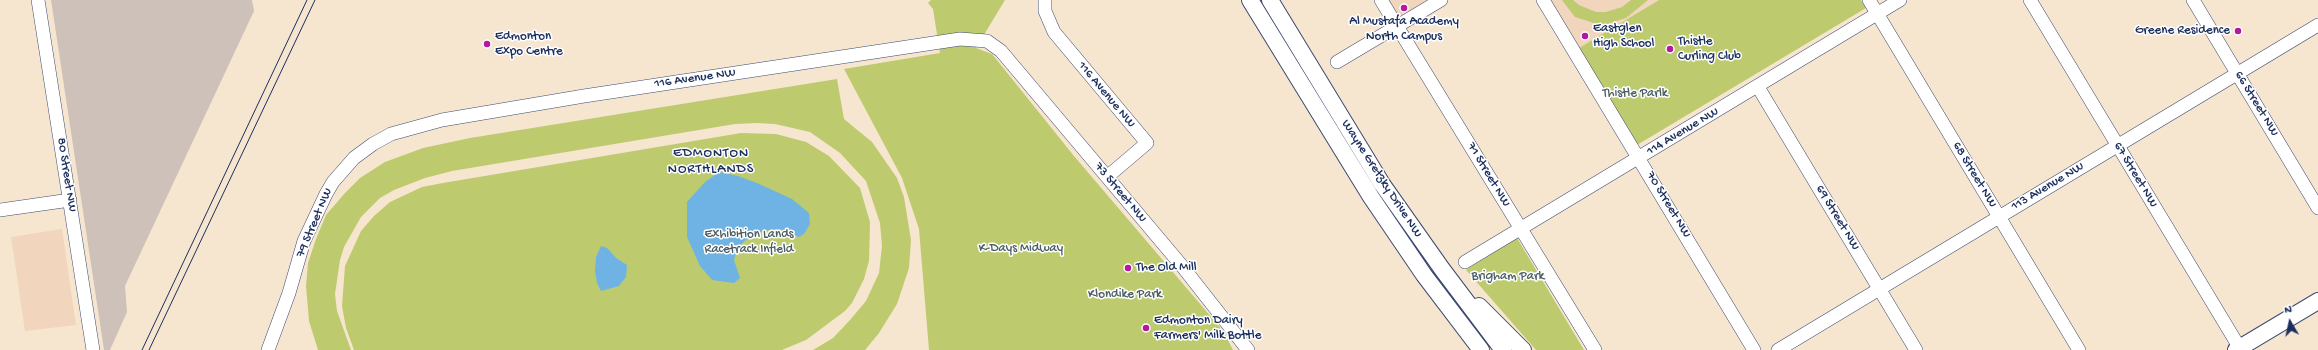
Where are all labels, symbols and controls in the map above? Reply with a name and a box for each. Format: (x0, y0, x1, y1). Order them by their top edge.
marker: Al Mustafa Academy North Campus (1399, 3, 1409, 13)
place label: Al Mustafa Academy North Campus (1349, 14, 1459, 45)
place label: Eastglen High School (1593, 21, 1654, 52)
place label: Greene Residence (2135, 23, 2230, 39)
marker: Greene Residence (2233, 26, 2243, 36)
place label: Edmonton Expo Centre (495, 29, 563, 60)
marker: Eastglen High School (1580, 31, 1590, 41)
place label: Thistle Curling Club (1678, 34, 1741, 65)
marker: Edmonton Expo Centre (482, 39, 492, 49)
marker: Thistle Curling Club (1665, 44, 1675, 54)
street label: 116 Avenue NW (1074, 59, 1138, 131)
street label: 116 Avenue NW (653, 66, 737, 92)
street label: 66 Street NW (2230, 68, 2282, 140)
park label: Thistle Parlk (1602, 86, 1668, 102)
street label: 114 Avenue NW (1644, 104, 1722, 160)
street label: Wayne Gretzky Drive NW (1337, 117, 1425, 241)
street label: 80 Street NW (52, 137, 80, 213)
street label: 68 Street NW (1948, 139, 2000, 211)
street label: 67 Street NW (2109, 139, 2161, 211)
street label: 71 Street NW (1463, 140, 1513, 210)
district label: EDMONTON NORTHLANDS (668, 146, 754, 178)
street label: 113 Avenue NW (2009, 159, 2087, 215)
street label: 73 Street NW (1090, 160, 1150, 226)
street label: 70 Street NW (1642, 169, 1694, 241)
street label: 69 Street NW (1811, 182, 1863, 254)
street label: 79 Street NW (293, 186, 337, 260)
park label: Exhibition Lands Racetrack Infield (704, 227, 794, 258)
park label: K-Days Midway (979, 241, 1063, 257)
place label: The Old Mill (1136, 260, 1197, 276)
marker: The Old Mill (1123, 263, 1133, 273)
park label: Brigham Park (1472, 269, 1544, 285)
park label: Klondike Park (1088, 287, 1162, 303)
north arrow (2270, 302, 2310, 342)
text: N (2284, 304, 2293, 317)
place label: Edmonton Dairy Farmers' Milk Bottle (1154, 313, 1261, 344)
marker: Edmonton Dairy Farmers' Milk Bottle (1141, 323, 1151, 333)

